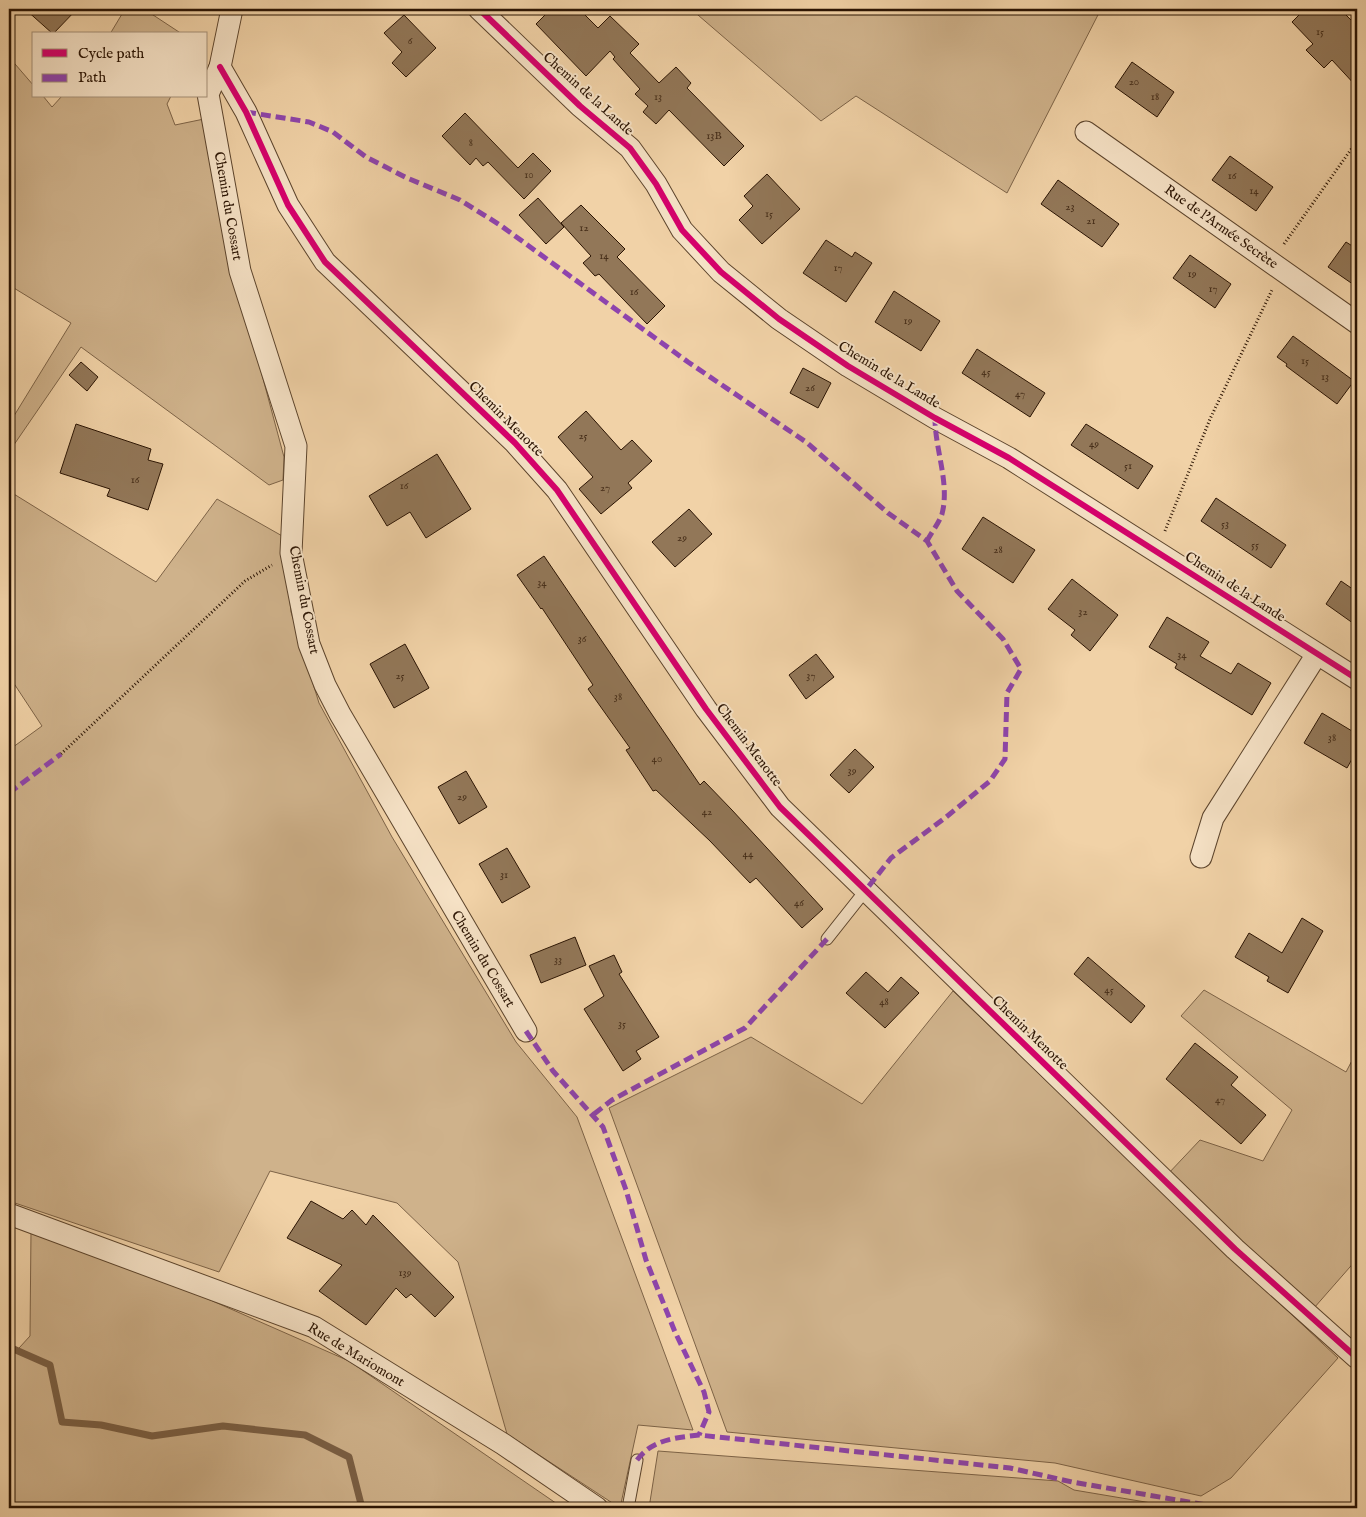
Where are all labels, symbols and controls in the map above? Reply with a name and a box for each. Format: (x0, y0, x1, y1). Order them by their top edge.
house number: 15 (1316, 25, 1324, 39)
legend (32, 32, 208, 98)
house number: 6 (408, 34, 413, 48)
text: Cycle path (78, 44, 144, 63)
street label: Chemin de la Lande (539, 48, 638, 140)
text: Path (78, 68, 106, 87)
house number: 20 (1129, 75, 1139, 89)
house number: 13 (654, 90, 662, 104)
house number: 18 (1151, 90, 1159, 104)
house number: 13B (706, 129, 722, 143)
house number: 8 (469, 136, 473, 150)
street label: Chemin du Cossart (210, 150, 246, 262)
house number: 10 (524, 168, 534, 182)
house number: 16 (1228, 169, 1237, 183)
street label: Rue de l'Armée Secrète (1161, 181, 1282, 273)
house number: 14 (1249, 184, 1259, 198)
house number: 23 (1065, 200, 1075, 214)
house number: 15 (765, 207, 773, 221)
house number: 21 (1086, 214, 1096, 228)
house number: 12 (579, 221, 589, 235)
house number: 14 (599, 249, 609, 263)
house number: 17 (833, 261, 843, 275)
house number: 19 (1188, 267, 1197, 281)
house number: 17 (1208, 282, 1218, 296)
house number: 16 (630, 285, 639, 299)
house number: 19 (904, 314, 913, 328)
street label: Chemin de la Lande (835, 337, 944, 413)
house number: 15 (1301, 354, 1309, 368)
house number: 45 (981, 365, 991, 379)
house number: 13 (1321, 370, 1329, 384)
street label: Chemin Menotte (464, 377, 548, 461)
house number: 26 (805, 381, 815, 395)
house number: 47 (1015, 387, 1025, 401)
house number: 25 (578, 429, 588, 443)
house number: 49 (1089, 437, 1099, 451)
house number: 51 (1124, 459, 1132, 473)
house number: 16 (131, 473, 140, 487)
house number: 16 (400, 479, 409, 493)
house number: 27 (600, 481, 610, 495)
house number: 53 (1221, 517, 1229, 531)
house number: 29 (677, 531, 687, 545)
house number: 55 (1251, 538, 1259, 552)
house number: 28 (993, 543, 1003, 557)
street label: Chemin du Cossart (285, 544, 323, 656)
street label: Chemin de la Lande (1181, 548, 1289, 626)
house number: 34 (537, 576, 547, 590)
house number: 32 (1078, 605, 1088, 619)
house number: 36 (578, 632, 587, 646)
house number: 34 (1177, 648, 1187, 662)
house number: 25 (395, 669, 405, 683)
house number: 37 (806, 669, 816, 683)
house number: 38 (614, 690, 622, 704)
street label: Chemin Menotte (712, 700, 786, 791)
house number: 38 (1328, 731, 1336, 745)
house number: 40 (652, 752, 662, 766)
house number: 39 (848, 764, 857, 778)
house number: 29 (457, 790, 467, 804)
house number: 42 (702, 805, 712, 819)
house number: 44 (743, 847, 754, 861)
house number: 31 (500, 868, 508, 882)
house number: 46 (794, 896, 804, 910)
street label: Chemin du Cossart (447, 907, 519, 1011)
house number: 33 (554, 953, 562, 967)
house number: 45 (1104, 983, 1114, 997)
street label: Chemin Menotte (988, 992, 1072, 1074)
house number: 48 (879, 995, 889, 1009)
house number: 35 (618, 1017, 626, 1031)
house number: 47 (1215, 1093, 1225, 1107)
house number: 139 (398, 1266, 412, 1280)
street label: Rue de Mariomont (304, 1319, 408, 1391)

